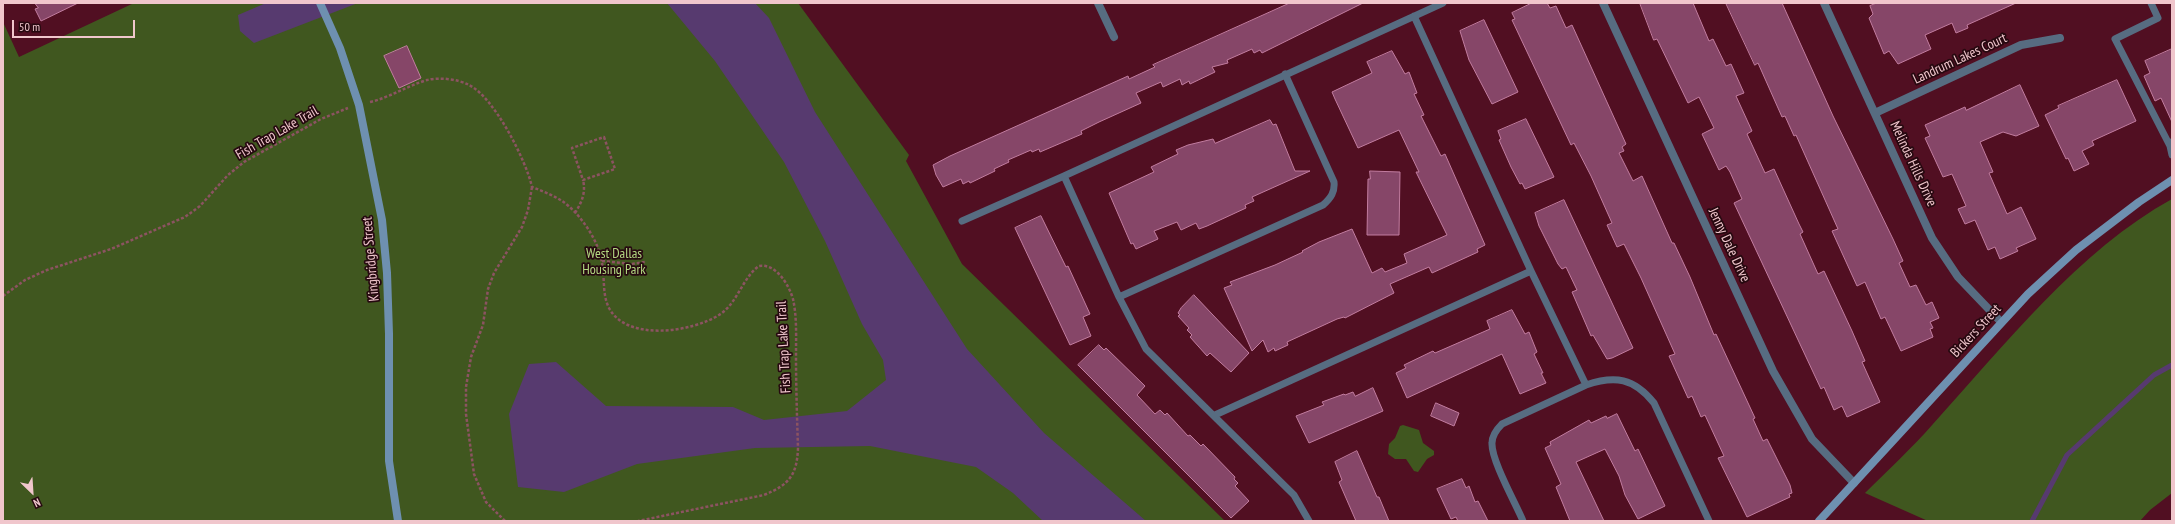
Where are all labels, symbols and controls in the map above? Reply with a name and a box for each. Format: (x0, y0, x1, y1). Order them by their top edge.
scale bar (14, 12, 137, 38)
text: 50 m (19, 19, 40, 34)
street label: Landrum Lakes Court (1910, 30, 2010, 88)
street label: Fish Trap Lake Trail (233, 103, 321, 163)
street label: Melinda Hills Drive (1886, 119, 1940, 209)
street label: Jenny Dale Drive (1704, 205, 1754, 285)
street label: Kingbridge Street (359, 216, 383, 302)
park label: West Dallas Housing Park (582, 246, 646, 278)
street label: Fish Trap Lake Trail (773, 300, 795, 394)
street label: Bickers Street (1947, 301, 2005, 361)
north arrow (12, 472, 52, 512)
text: N (31, 495, 43, 510)

